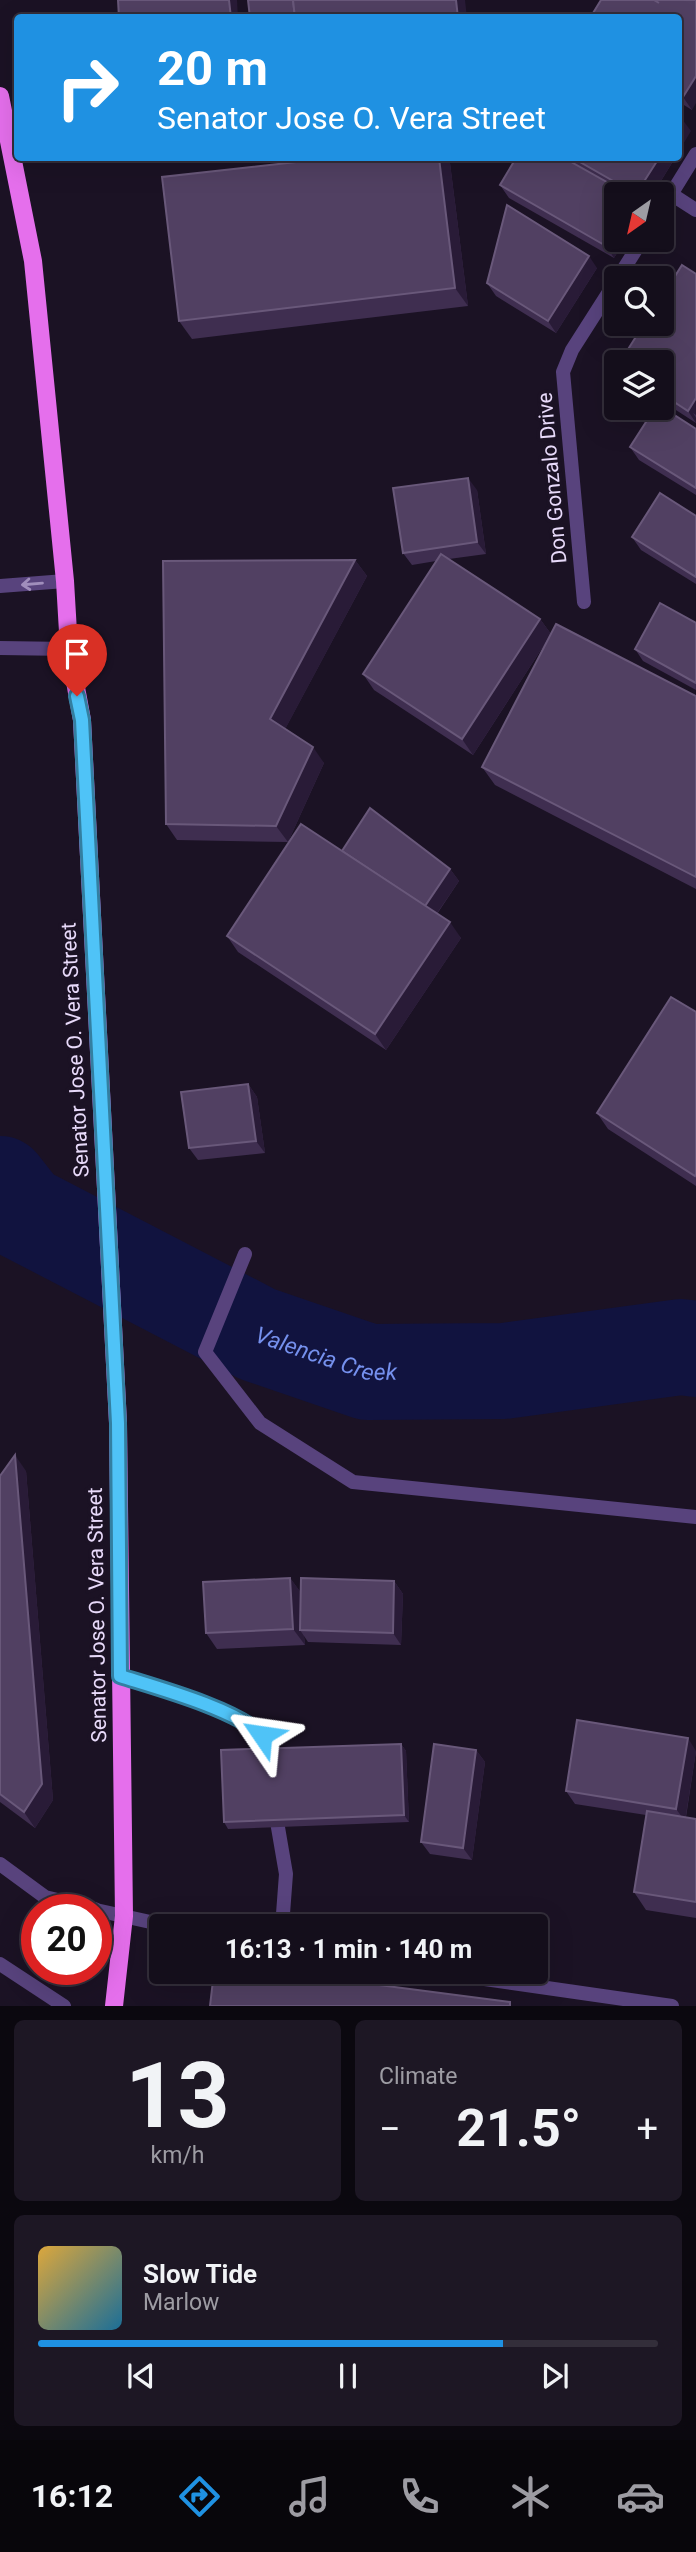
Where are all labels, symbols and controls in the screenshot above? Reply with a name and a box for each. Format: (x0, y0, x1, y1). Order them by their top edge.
text: 20 m (157, 40, 268, 97)
icon: right (42, 42, 133, 133)
text: Senator Jose O. Vera Street (157, 99, 546, 137)
north arrow (604, 182, 674, 252)
map controls (604, 182, 674, 420)
button: search (604, 266, 674, 336)
button: layers (604, 350, 674, 420)
street label: Don Gonzalo Drive (533, 391, 571, 565)
one-way arrow (22, 578, 44, 591)
pin (47, 624, 107, 696)
icon: arrive (58, 635, 96, 673)
street label: Senator Jose O. Vera Street (56, 922, 94, 1178)
water label: Valencia Creek (252, 1321, 398, 1387)
street label: Senator Jose O. Vera Street (83, 1487, 111, 1743)
position arrow (225, 1698, 299, 1772)
speed limit sign: 20 (21, 1894, 112, 1985)
text: 16:13 · 1 min · 140 m (225, 1934, 472, 1964)
text: 13 (125, 2043, 230, 2149)
text: Climate (379, 2063, 458, 2090)
text: 21.5° (456, 2098, 581, 2159)
text: − (379, 2107, 401, 2151)
text: + (636, 2107, 658, 2151)
text: km/h (151, 2142, 205, 2169)
text: Slow Tide (143, 2259, 257, 2289)
text: Marlow (143, 2289, 219, 2316)
icon: previous (122, 2357, 160, 2395)
icon: pause (329, 2357, 367, 2395)
icon: next (536, 2357, 574, 2395)
icon: directions (175, 2472, 224, 2521)
icon: music (285, 2472, 334, 2521)
icon: phone (395, 2472, 444, 2521)
icon: climate (506, 2472, 555, 2521)
icon: car (616, 2472, 665, 2521)
text: 16:12 (31, 2477, 113, 2515)

